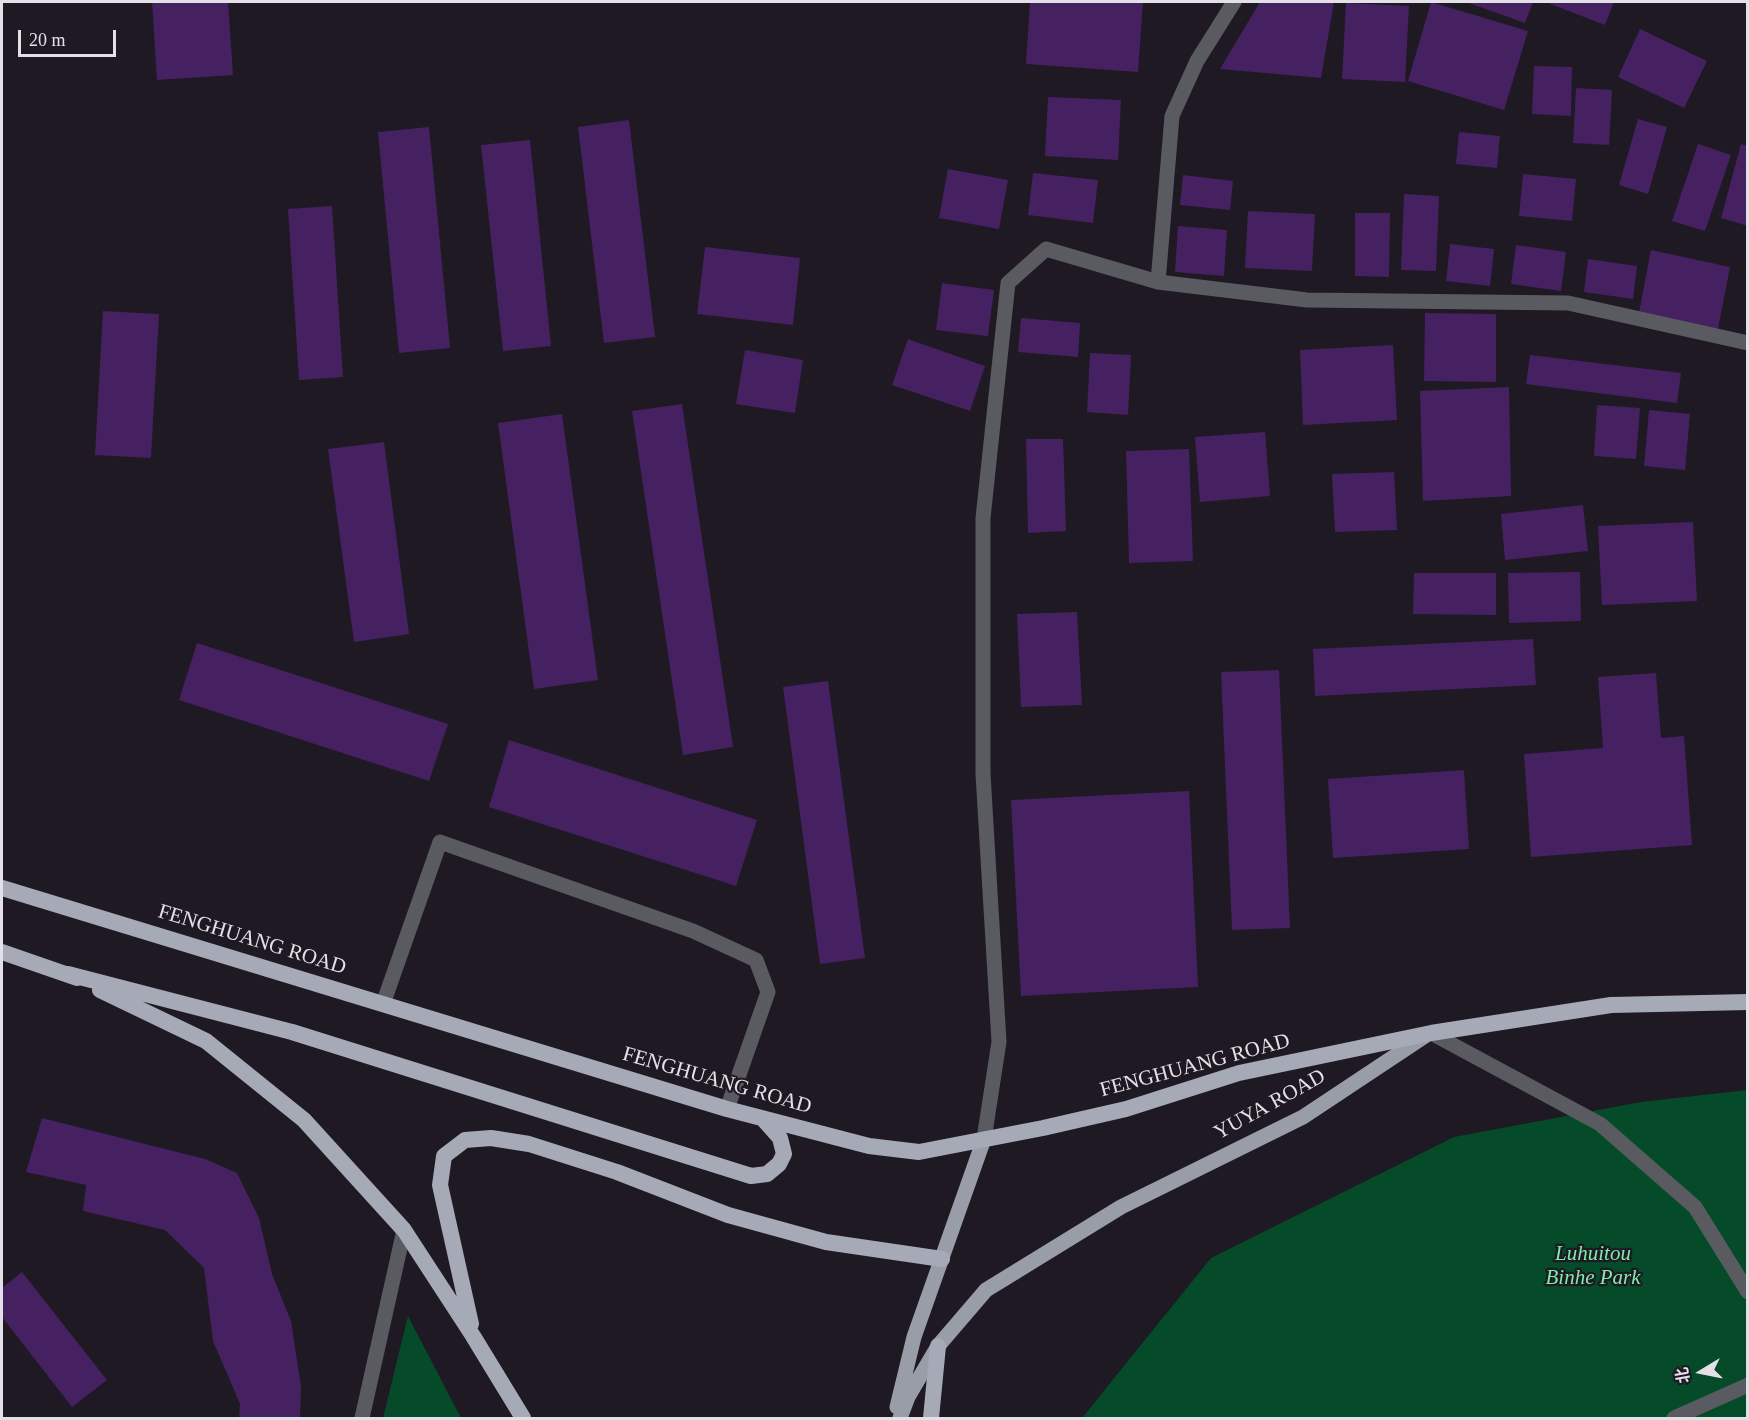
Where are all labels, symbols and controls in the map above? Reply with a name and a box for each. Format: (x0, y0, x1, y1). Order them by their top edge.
scale bar (21, 18, 118, 56)
text: 20 m (29, 30, 66, 50)
street label: FENGHUANG ROAD (155, 899, 349, 981)
street label: FENGHUANG ROAD (1097, 1029, 1293, 1103)
street label: FENGHUANG ROAD (620, 1042, 814, 1120)
street label: YUYA ROAD (1210, 1064, 1330, 1146)
park label: Luhuitou Binhe Park (1545, 1241, 1641, 1291)
north arrow (1671, 1342, 1731, 1402)
text: 北 (1673, 1366, 1693, 1385)

